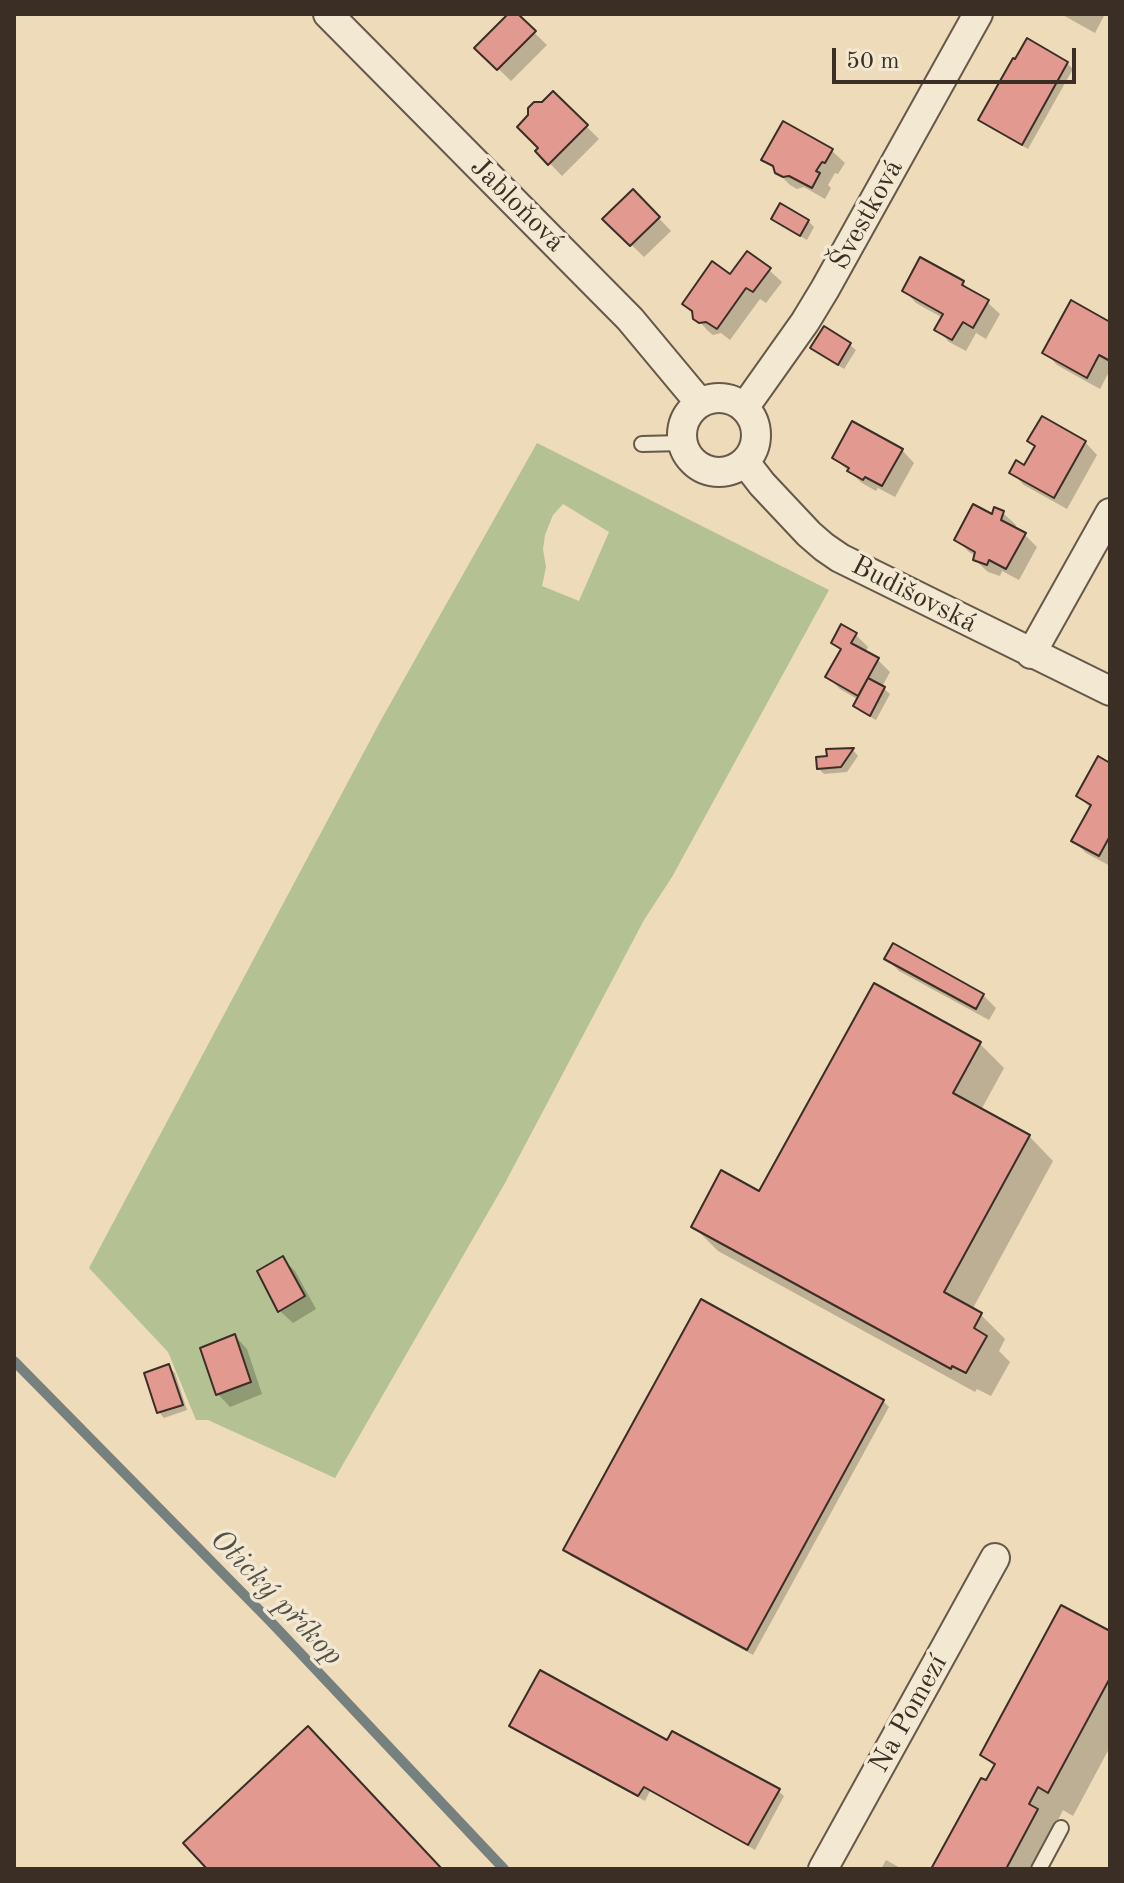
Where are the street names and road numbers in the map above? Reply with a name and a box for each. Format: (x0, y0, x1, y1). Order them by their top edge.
street label: Jabloňová (463, 151, 571, 259)
street label: Švestková (823, 154, 911, 276)
street label: Budišovská (845, 549, 983, 641)
street label: Na Pomezí (863, 1649, 955, 1779)

